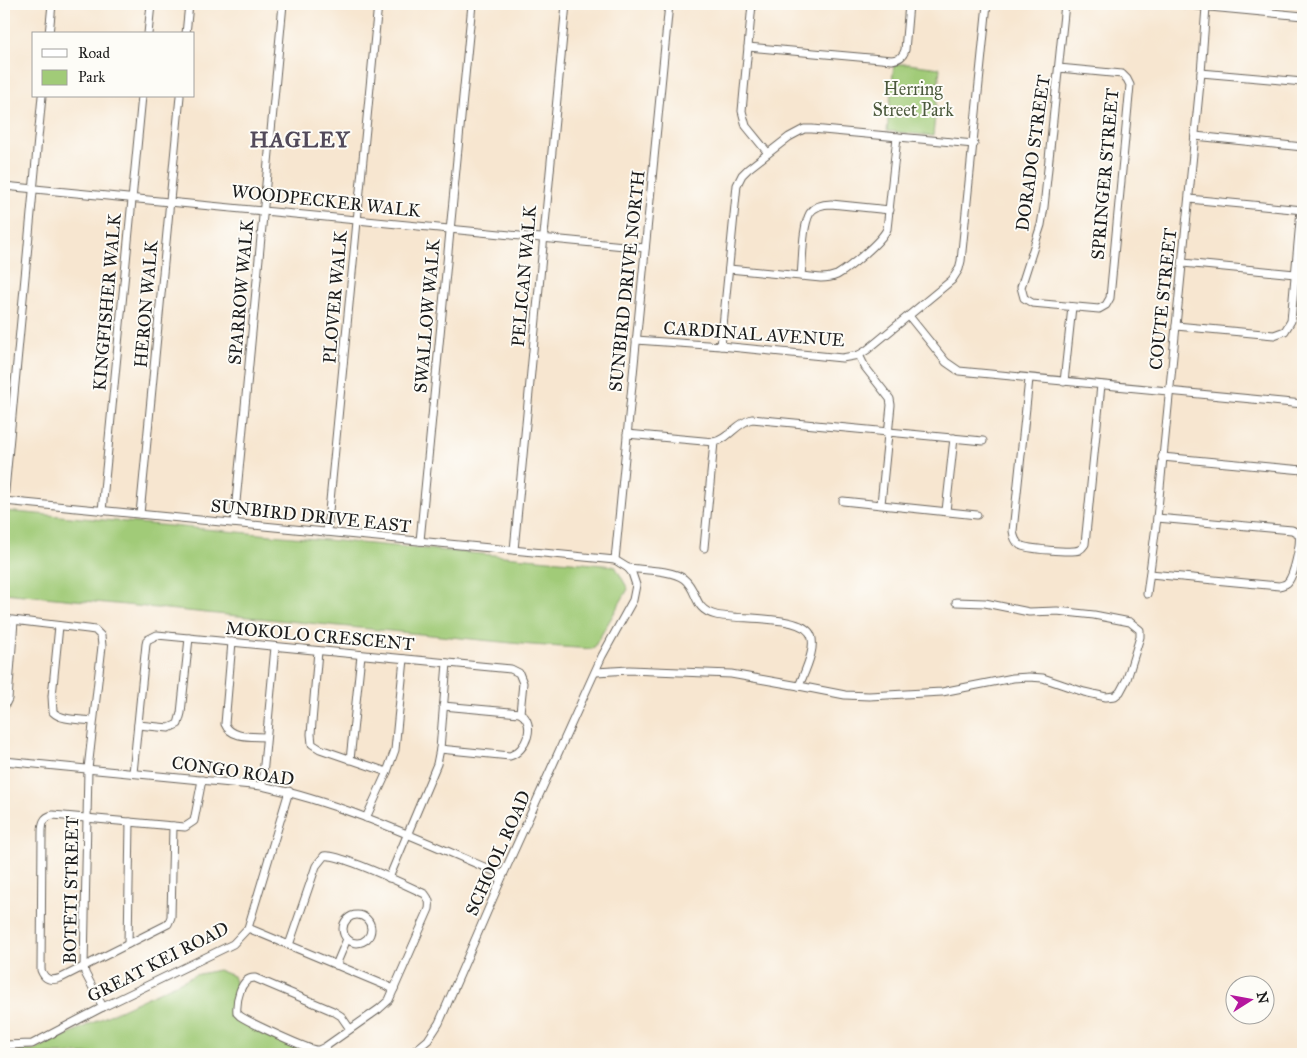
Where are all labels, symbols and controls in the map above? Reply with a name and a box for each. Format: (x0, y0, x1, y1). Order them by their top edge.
legend (32, 32, 195, 98)
text: Road (78, 44, 110, 62)
text: Park (78, 68, 105, 86)
street label: DORADO STREET (1011, 73, 1055, 233)
park label: Herring Street Park (872, 78, 954, 121)
street label: SPRINGER STREET (1087, 87, 1123, 261)
district label: HAGLEY (249, 126, 351, 153)
street label: SUNBIRD DRIVE NORTH (604, 169, 650, 393)
street label: WOODPECKER WALK (230, 180, 423, 222)
street label: PELICAN WALK (507, 203, 541, 348)
street label: KINGFISHER WALK (88, 211, 126, 392)
street label: SPARROW WALK (224, 217, 258, 366)
street label: COUTE STREET (1145, 227, 1181, 371)
street label: PLOVER WALK (318, 228, 352, 364)
street label: SWALLOW WALK (409, 237, 445, 394)
street label: HERON WALK (129, 238, 163, 369)
street label: CARDINAL AVENUE (663, 317, 846, 351)
street label: SUNBIRD DRIVE EAST (210, 495, 412, 537)
street label: MOKOLO CRESCENT (225, 617, 415, 655)
street label: CONGO ROAD (170, 751, 296, 791)
street label: SCHOOL ROAD (461, 787, 535, 919)
street label: BOTETI STREET (59, 816, 83, 964)
street label: GREAT KEI ROAD (84, 917, 232, 1007)
north arrow (1224, 976, 1274, 1026)
text: N (1253, 990, 1272, 1005)

